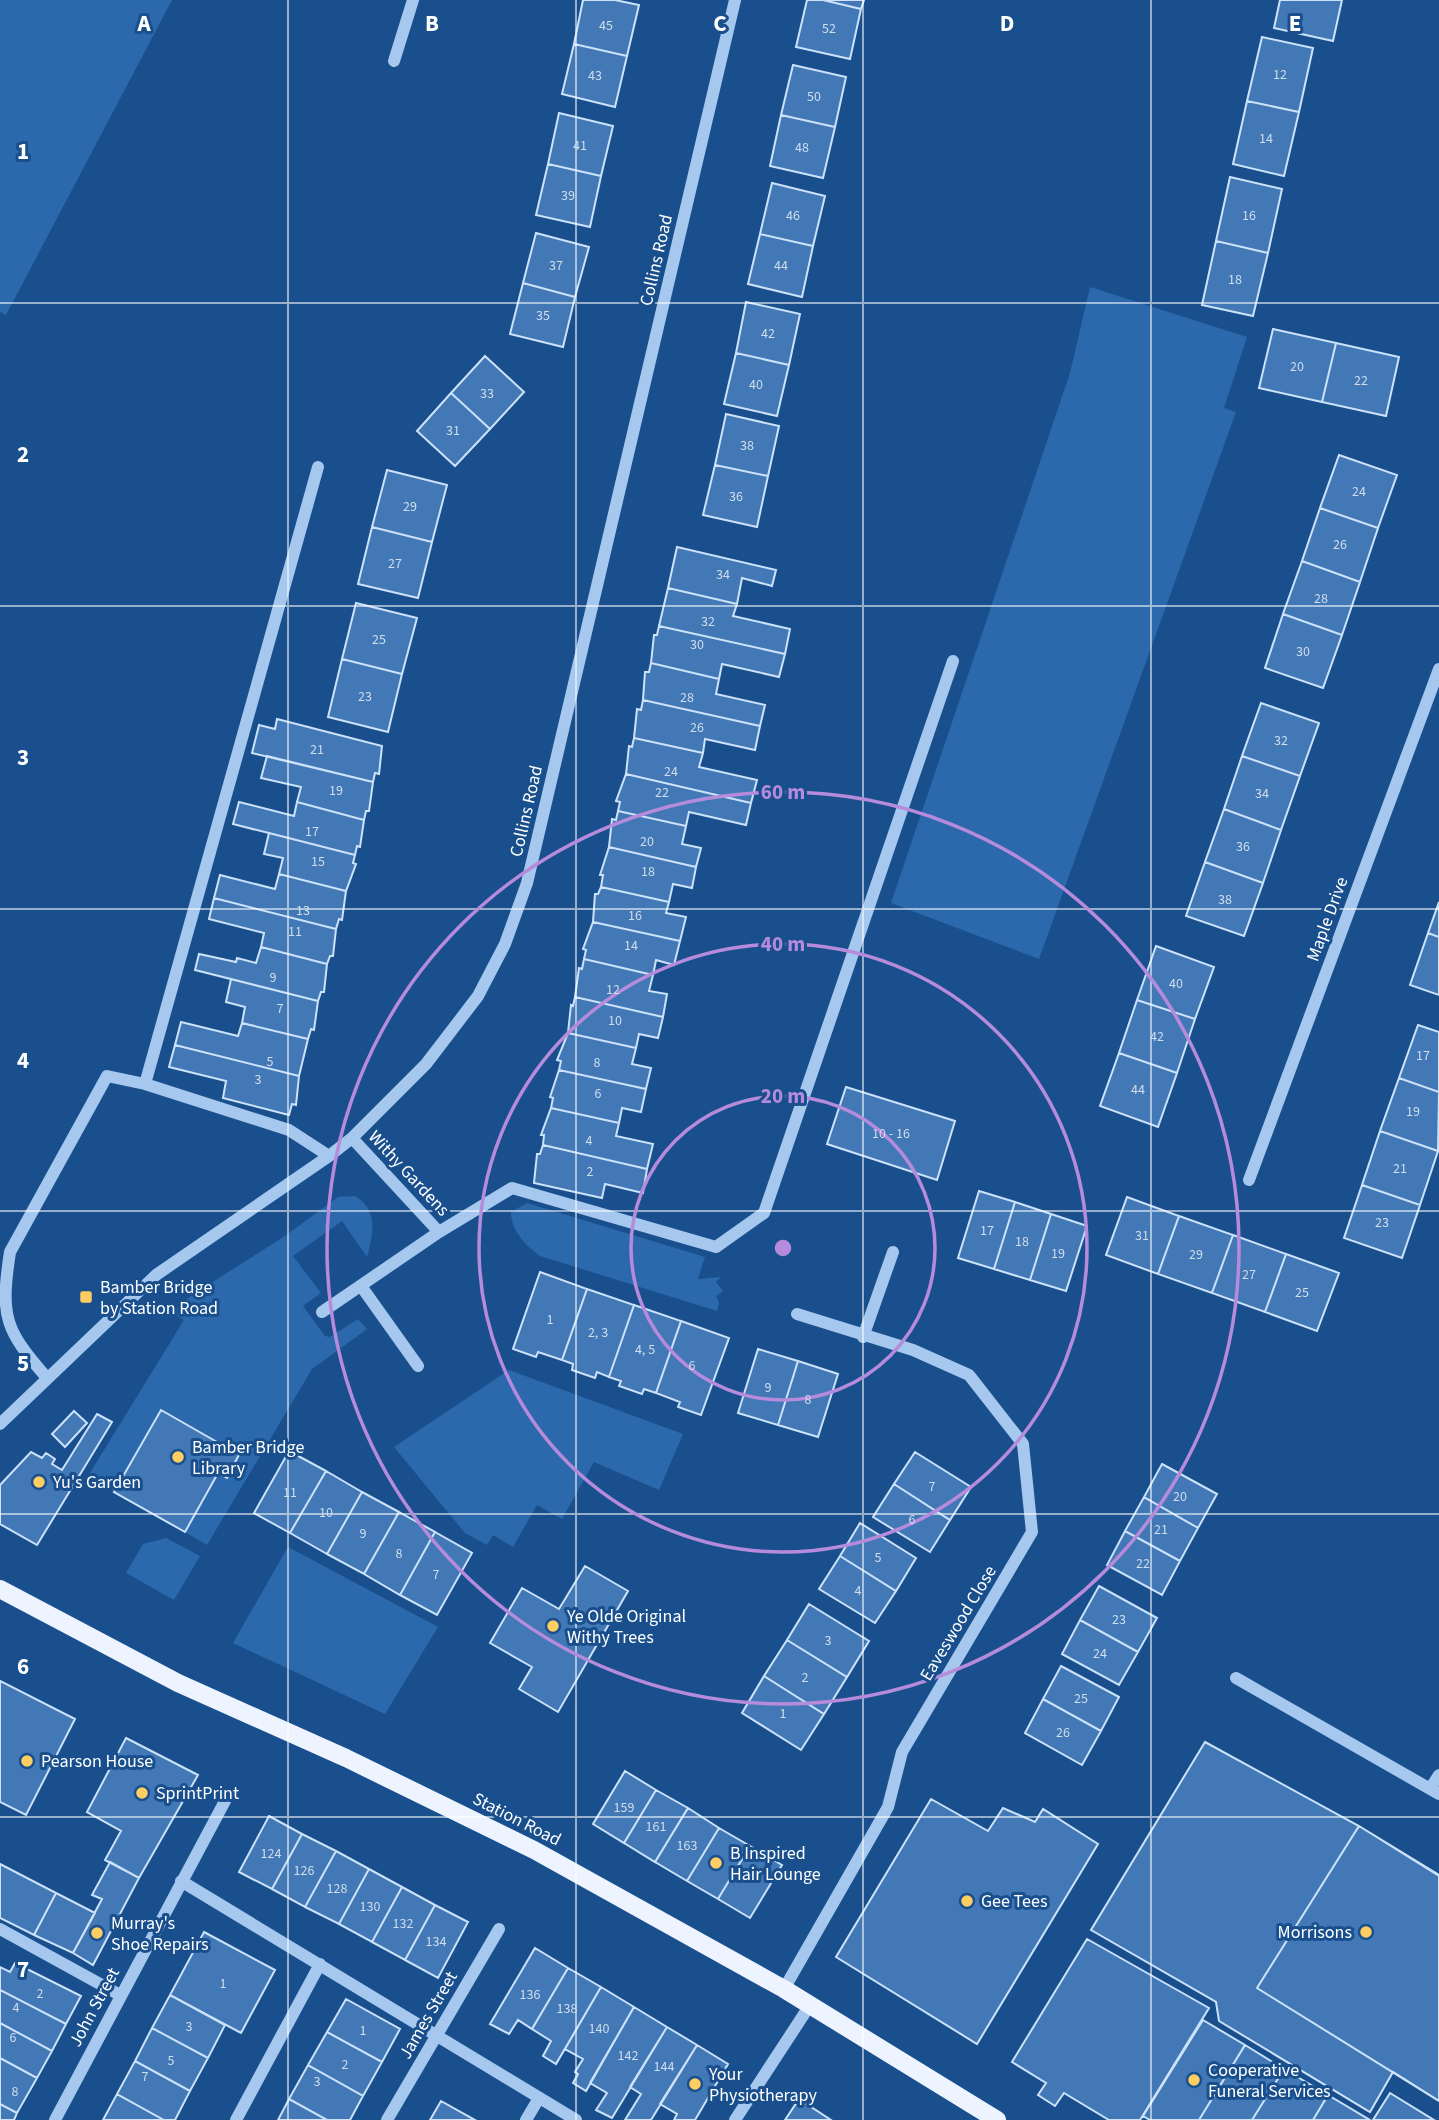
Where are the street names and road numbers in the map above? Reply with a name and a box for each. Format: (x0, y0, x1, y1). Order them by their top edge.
street label: Collins Road (634, 212, 679, 308)
street label: Collins Road (504, 763, 549, 859)
street label: Maple Drive (1301, 873, 1354, 965)
street label: Withy Gardens (362, 1125, 455, 1222)
street label: Eaveswood Close (914, 1561, 1003, 1686)
street label: Station Road (468, 1787, 565, 1852)
street label: John Street (63, 1963, 126, 2051)
street label: James Street (393, 1967, 464, 2064)

